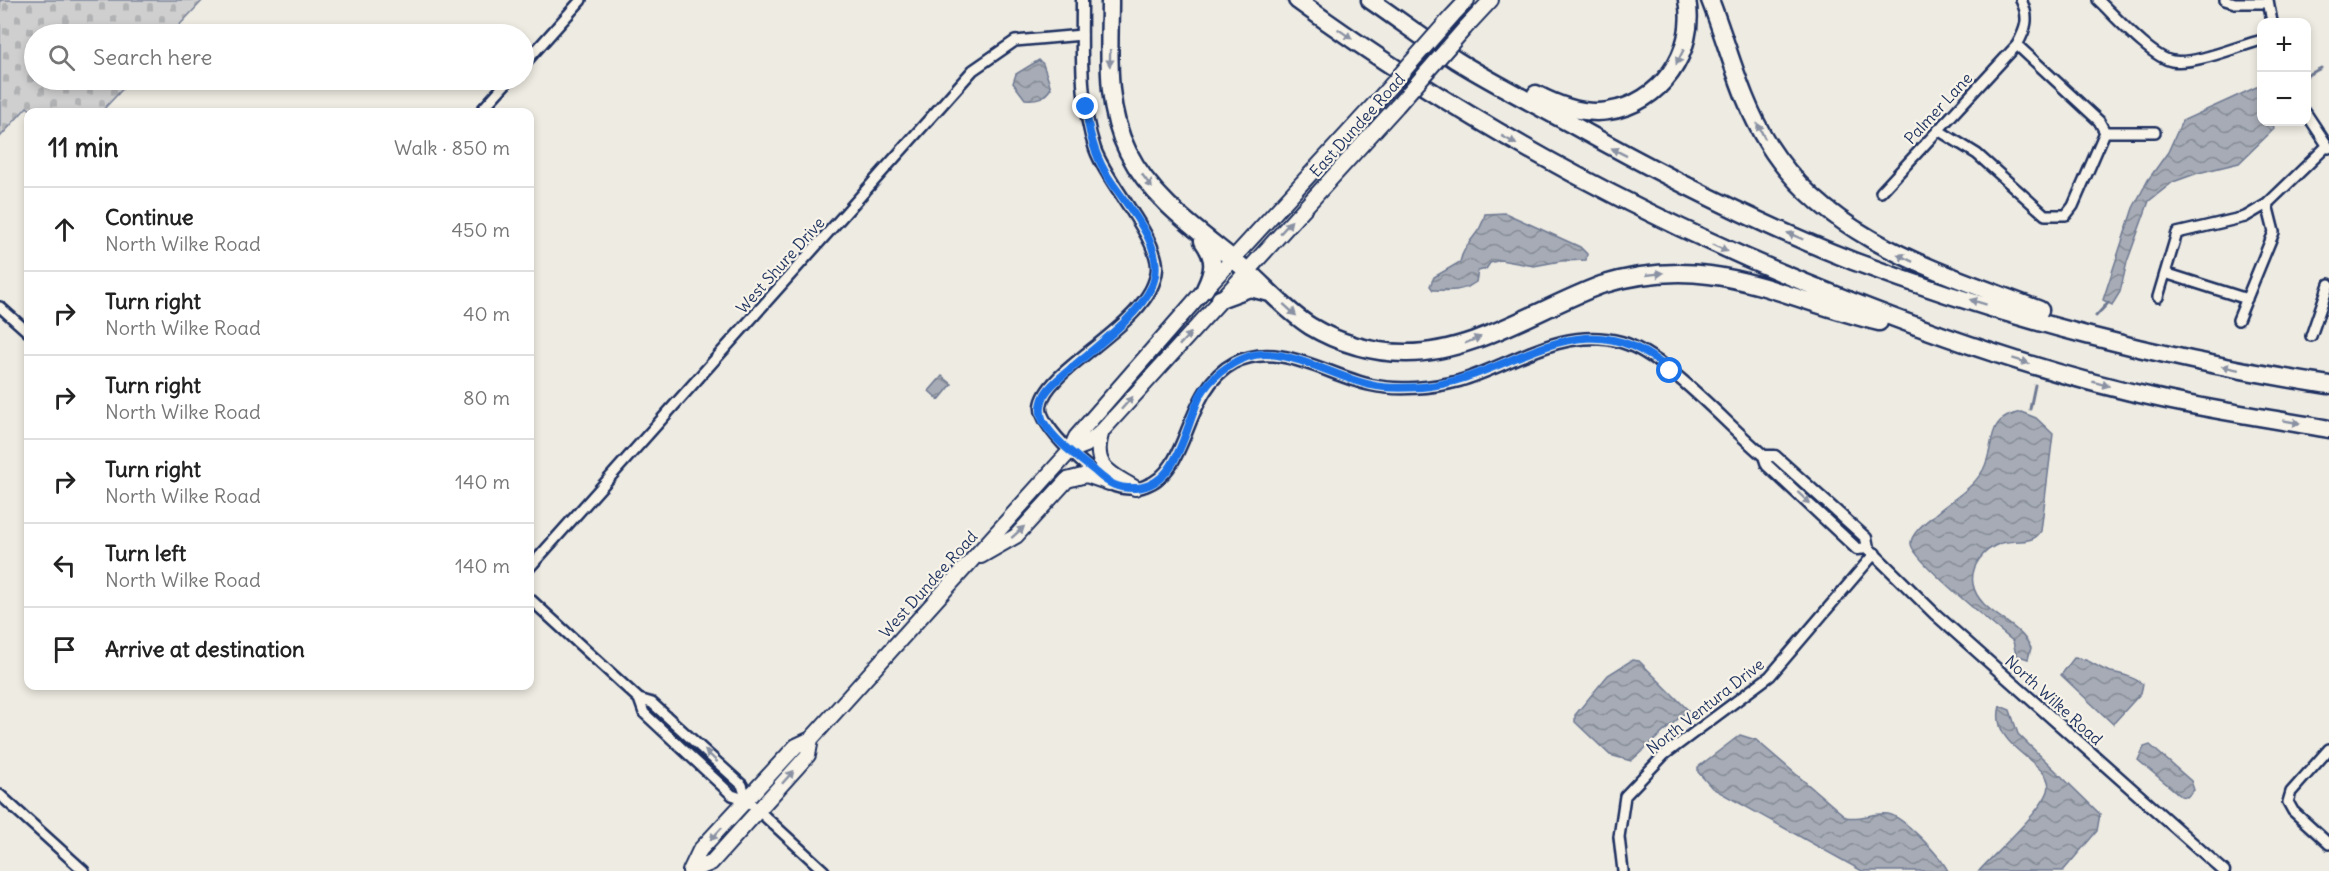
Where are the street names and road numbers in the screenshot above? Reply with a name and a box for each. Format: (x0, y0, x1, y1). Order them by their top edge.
street label: Palmer Lane (1900, 68, 1976, 148)
street label: East Dundee Road (1305, 69, 1409, 181)
street label: West Shure Drive (731, 213, 829, 317)
street label: West Dundee Road (875, 526, 981, 642)
street label: North Wilke Road (2001, 651, 2107, 749)
street label: North Ventura Drive (1642, 654, 1768, 758)

